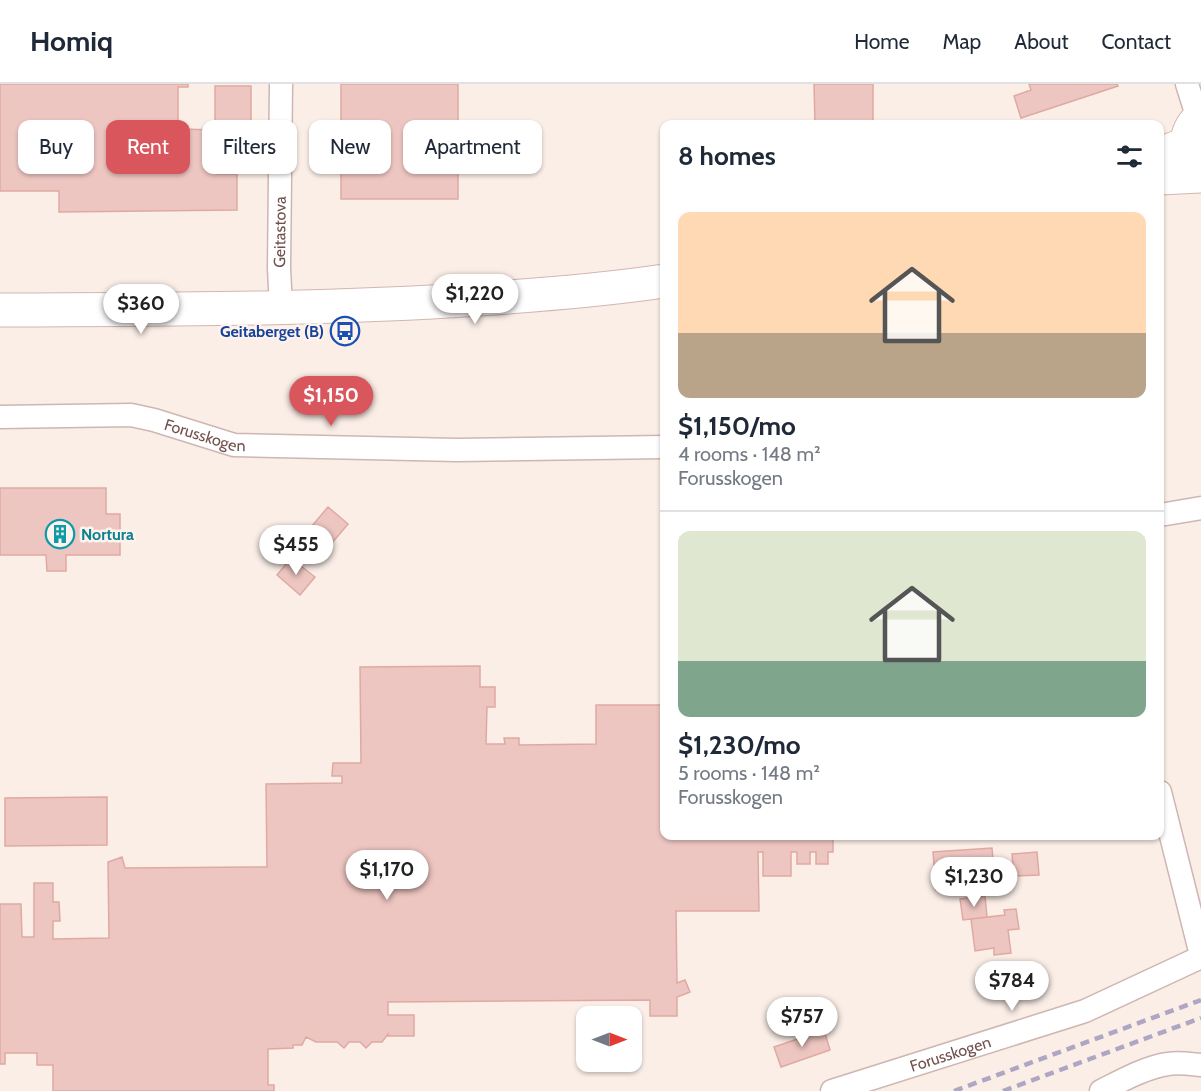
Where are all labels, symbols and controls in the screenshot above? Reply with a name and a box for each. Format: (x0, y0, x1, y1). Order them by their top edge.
text: Homiq (30, 24, 113, 58)
text: Home (854, 29, 910, 54)
text: Map (943, 29, 981, 54)
text: About (1014, 29, 1068, 54)
text: Contact (1101, 29, 1171, 54)
chip: Buy (18, 120, 94, 174)
chip: Rent (106, 120, 190, 174)
chip: Filters (202, 120, 297, 174)
chip: New (309, 120, 391, 174)
chip: Apartment (403, 120, 542, 174)
text: 8 homes (678, 140, 776, 172)
icon: filters (1113, 140, 1146, 173)
street label: Geitastova (270, 196, 290, 268)
icon: home (858, 251, 966, 359)
pin: $1,220 (426, 274, 524, 325)
text: $1,220 (446, 281, 504, 305)
pin: $360 (105, 284, 177, 335)
text: $360 (117, 291, 165, 315)
bus stop icon: Geitaberget (B) (329, 315, 361, 347)
place label: Geitaberget (B) (220, 322, 324, 341)
pin: $1,150 (282, 376, 380, 427)
text: $1,150 (303, 383, 359, 407)
text: $1,150/mo (678, 410, 796, 442)
street label: Forusskogen (162, 415, 246, 455)
text: 4 rooms · 148 m² (678, 442, 821, 466)
text: Forusskogen (678, 466, 783, 490)
building icon: Nortura (44, 518, 76, 550)
place label: Nortura (81, 525, 134, 544)
pin: $455 (260, 525, 332, 576)
text: $455 (273, 532, 319, 556)
icon: home (858, 570, 966, 678)
text: $1,230/mo (678, 729, 801, 761)
text: 5 rooms · 148 m² (678, 761, 820, 785)
text: Forusskogen (678, 785, 783, 809)
pin: $1,170 (338, 850, 436, 901)
text: $1,170 (360, 857, 414, 881)
pin: $1,230 (925, 857, 1023, 908)
text: $1,230 (944, 864, 1004, 888)
pin: $784 (976, 961, 1048, 1012)
text: $784 (989, 968, 1035, 992)
pin: $757 (766, 997, 838, 1048)
text: $757 (781, 1004, 823, 1028)
north arrow (576, 1006, 642, 1072)
map controls (576, 1006, 642, 1072)
street label: Forusskogen (907, 1032, 993, 1076)

